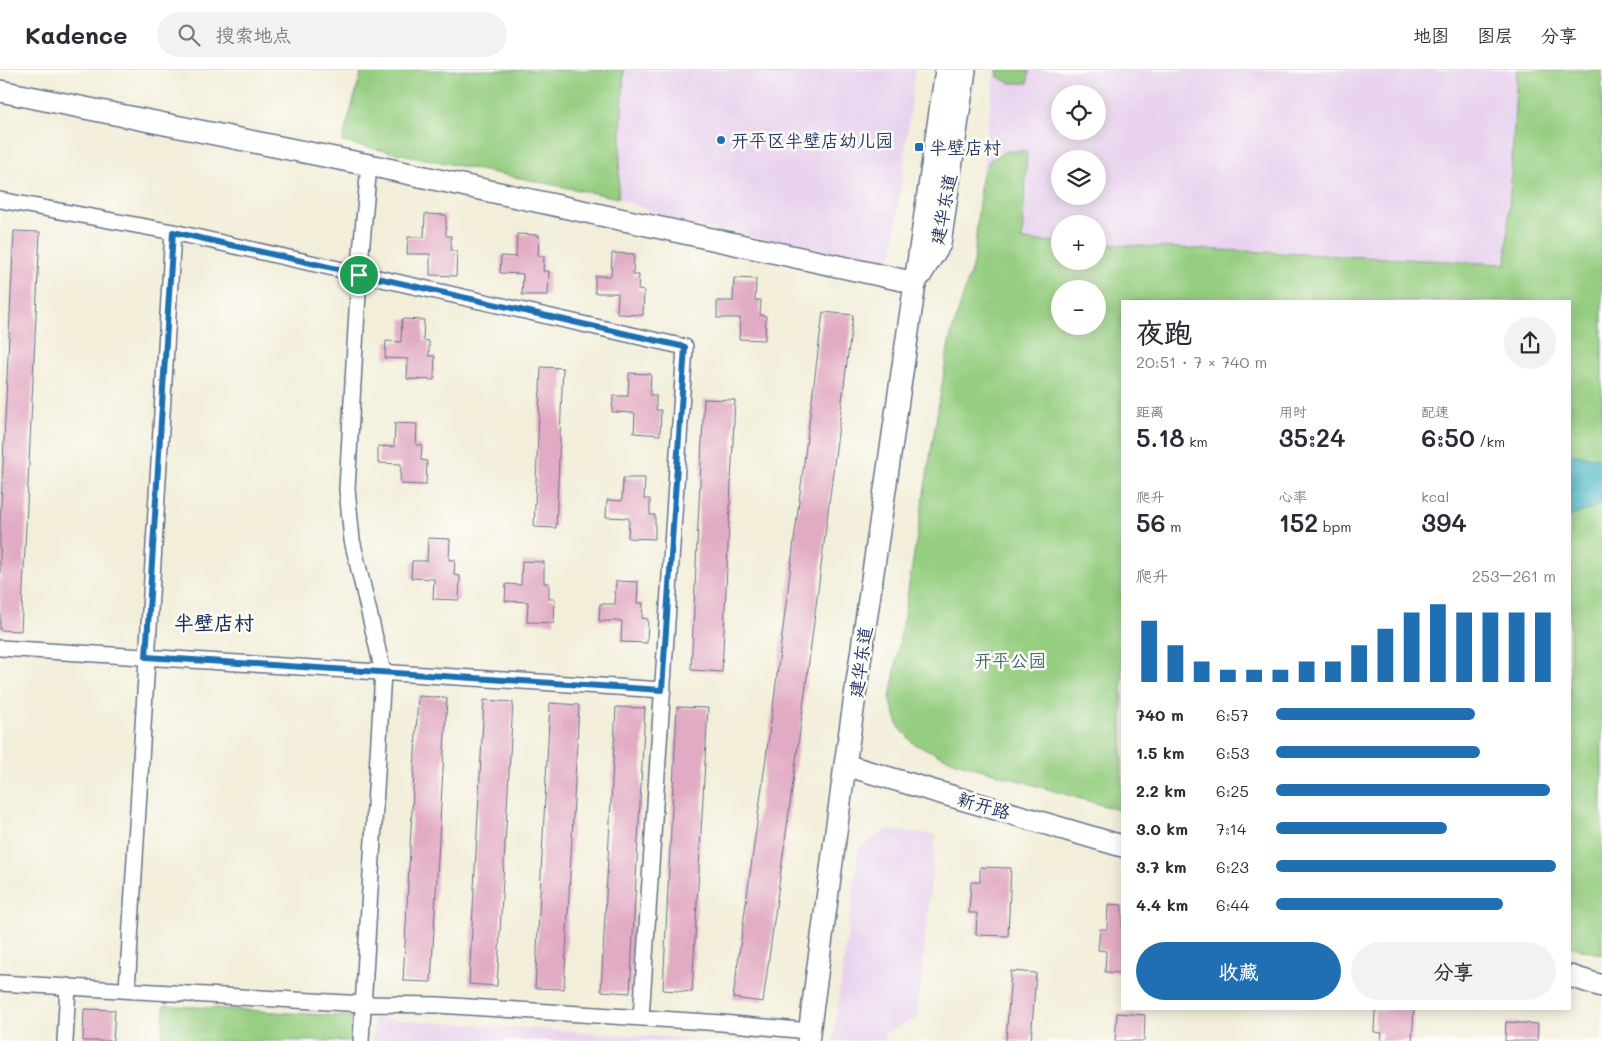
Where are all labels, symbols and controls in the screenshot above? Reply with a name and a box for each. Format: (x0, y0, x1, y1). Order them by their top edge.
search box (157, 12, 507, 57)
text: Kadence (25, 19, 127, 50)
icon: search (175, 21, 203, 49)
text: 搜索地点 (215, 22, 291, 47)
text: 地图 (1413, 23, 1449, 47)
text: 图层 (1477, 23, 1513, 47)
text: 分享 (1541, 23, 1577, 47)
map controls (1051, 85, 1106, 335)
button: locate (1051, 85, 1106, 140)
place label: 开平区半壁店幼儿园 (731, 128, 893, 152)
marker: 开平区半壁店幼儿园 (715, 134, 727, 146)
place label: 半壁店村 (929, 135, 1001, 159)
marker: 半壁店村 (913, 141, 925, 153)
button: layers (1051, 150, 1106, 205)
street label: 建华东道 (924, 171, 962, 247)
button: + (1051, 215, 1106, 270)
pin (338, 254, 380, 296)
icon: arrive (345, 261, 373, 289)
button: − (1051, 280, 1106, 335)
text: 夜跑 (1136, 314, 1192, 350)
button: share (1504, 317, 1556, 369)
text: 20:51 · 7 × 740 m (1136, 351, 1267, 372)
text: 距离 (1136, 402, 1164, 421)
text: 用时 (1279, 402, 1307, 421)
text: 配速 (1421, 402, 1449, 421)
text: 5.18 (1136, 421, 1185, 453)
text: 35:24 (1279, 421, 1345, 453)
text: 6:50 (1421, 421, 1475, 453)
text: km (1185, 432, 1208, 451)
text: /km (1475, 432, 1505, 451)
text: 爬升 (1136, 487, 1164, 506)
text: 心率 (1279, 487, 1307, 506)
text: kcal (1421, 487, 1449, 506)
text: 56 (1136, 506, 1166, 538)
text: 152 (1279, 506, 1318, 538)
text: 394 (1421, 506, 1467, 538)
text: m (1166, 517, 1181, 536)
text: bpm (1318, 517, 1352, 536)
text: 爬升 (1136, 565, 1168, 586)
text: 253–261 m (1472, 565, 1556, 586)
district label: 半壁店村 (174, 609, 254, 635)
street label: 建华东道 (843, 625, 877, 699)
park label: 开平公园 (974, 648, 1046, 672)
text: 740 m (1136, 704, 1184, 725)
text: 6:57 (1216, 704, 1249, 725)
text: 1.5 km (1136, 742, 1184, 763)
text: 6:53 (1216, 742, 1249, 763)
text: 2.2 km (1136, 780, 1186, 801)
text: 6:25 (1216, 780, 1249, 801)
street label: 新开路 (955, 786, 1013, 824)
text: 3.0 km (1136, 818, 1188, 839)
text: 7:14 (1216, 818, 1246, 839)
text: 3.7 km (1136, 856, 1187, 877)
text: 6:23 (1216, 856, 1249, 877)
text: 4.4 km (1136, 894, 1188, 915)
text: 6:44 (1216, 894, 1249, 915)
button: 收藏 (1136, 942, 1341, 1000)
button: 分享 (1351, 942, 1556, 1000)

